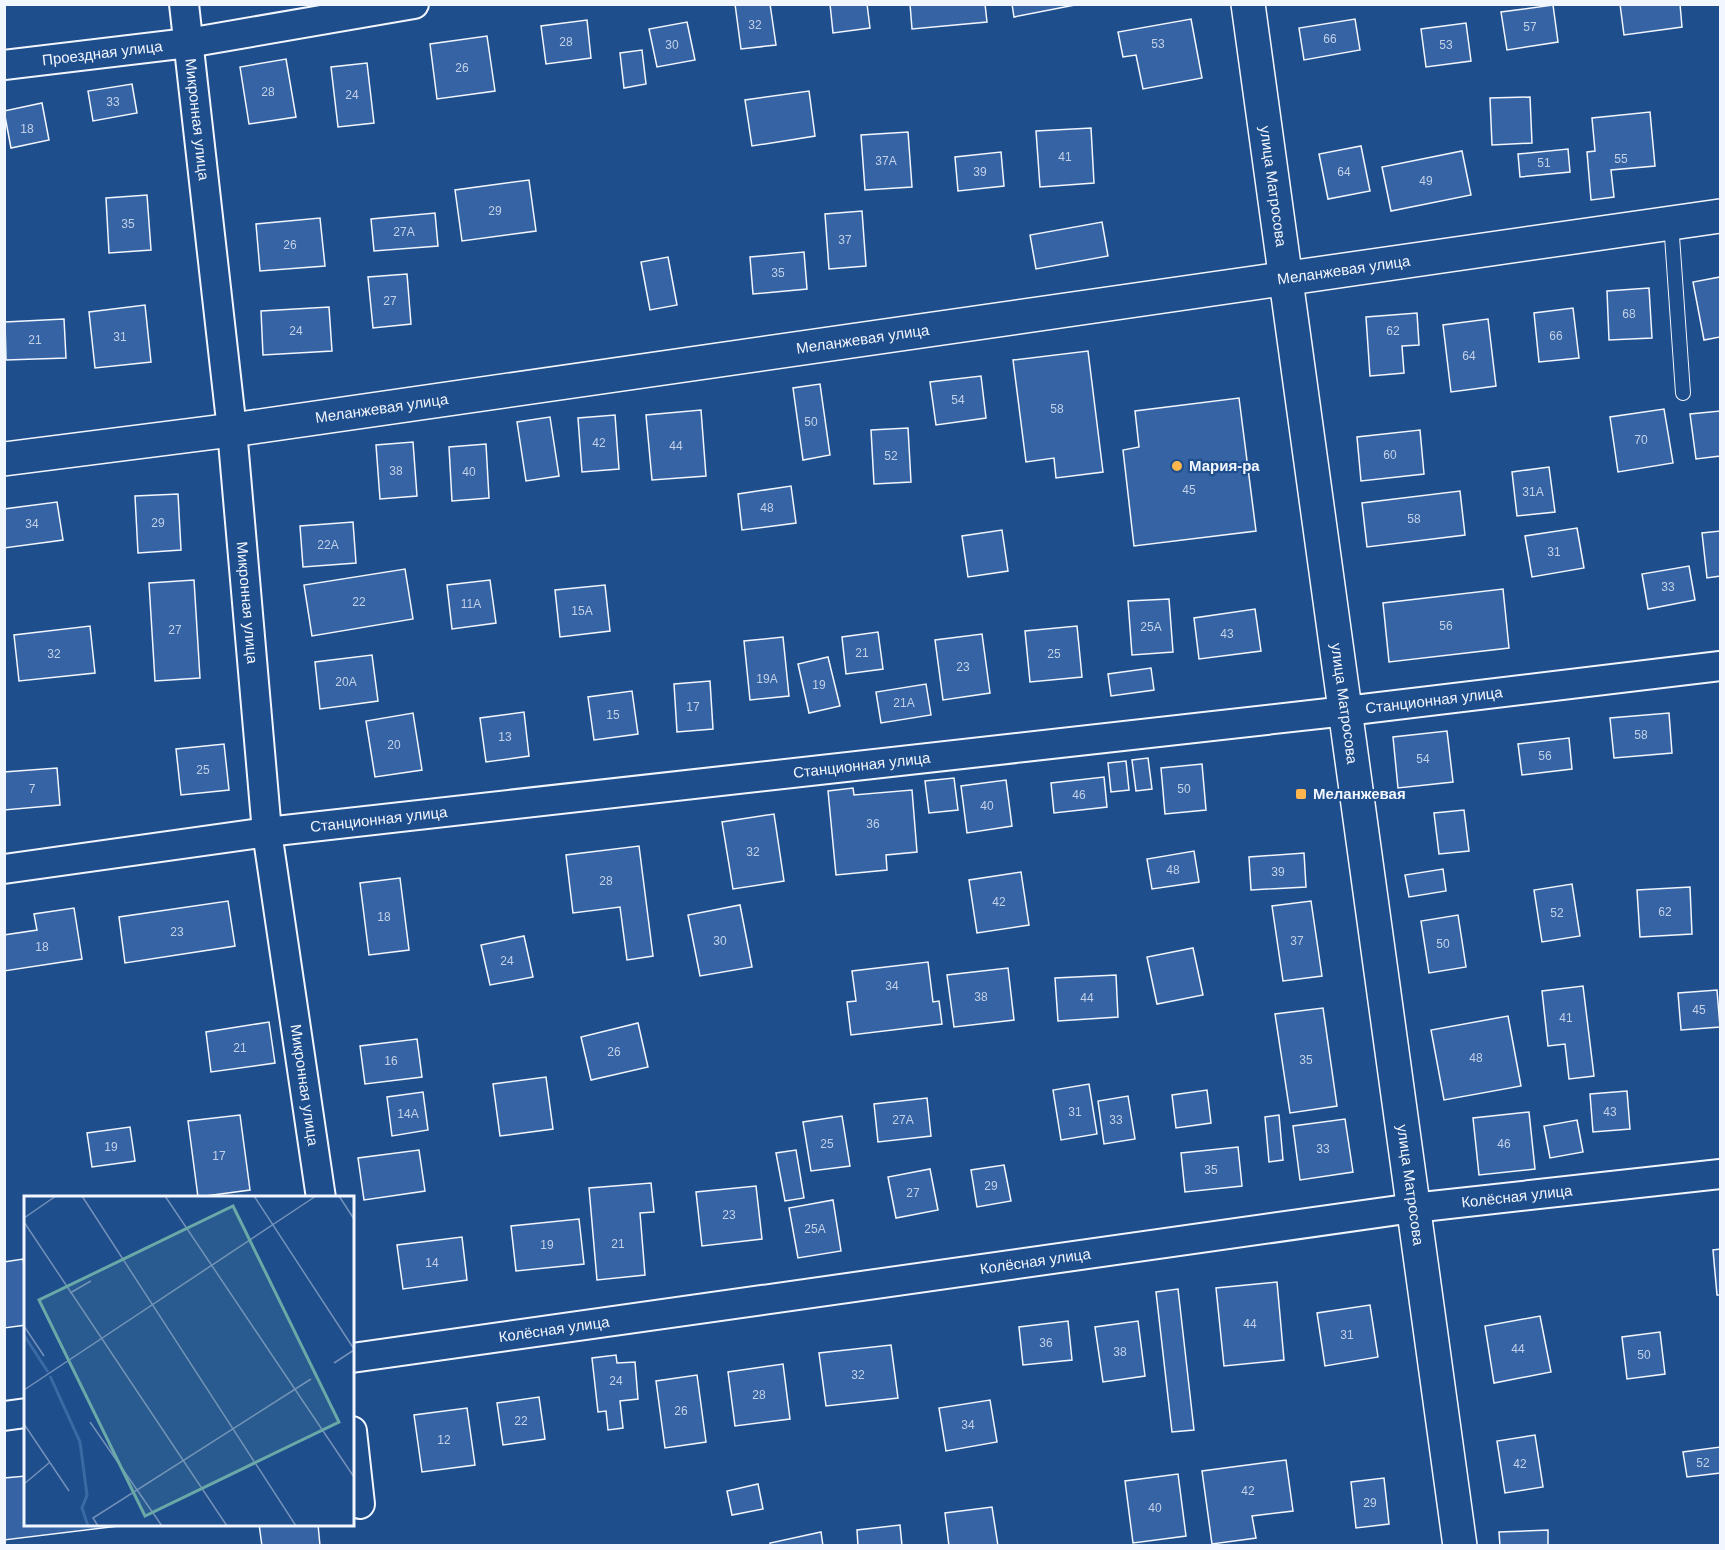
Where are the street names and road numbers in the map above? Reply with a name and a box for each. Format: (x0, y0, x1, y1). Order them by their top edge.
street label: Проездная улица (41, 37, 164, 68)
street label: Микронная улица (182, 57, 213, 182)
street label: улица Матросова (1257, 125, 1290, 248)
street label: Меланжевая улица (1276, 252, 1412, 288)
street label: Меланжевая улица (795, 321, 931, 357)
street label: Меланжевая улица (314, 390, 450, 426)
street label: Микронная улица (234, 541, 261, 665)
street label: улица Матросова (1328, 642, 1361, 766)
street label: Станционная улица (1364, 683, 1504, 717)
street label: Станционная улица (792, 749, 932, 781)
street label: Станционная улица (309, 803, 449, 835)
street label: Микронная улица (287, 1023, 322, 1148)
street label: улица Матросова (1394, 1123, 1428, 1247)
street label: Колёсная улица (1460, 1181, 1574, 1211)
street label: Колёсная улица (979, 1245, 1092, 1277)
street label: Колёсная улица (497, 1313, 611, 1345)

